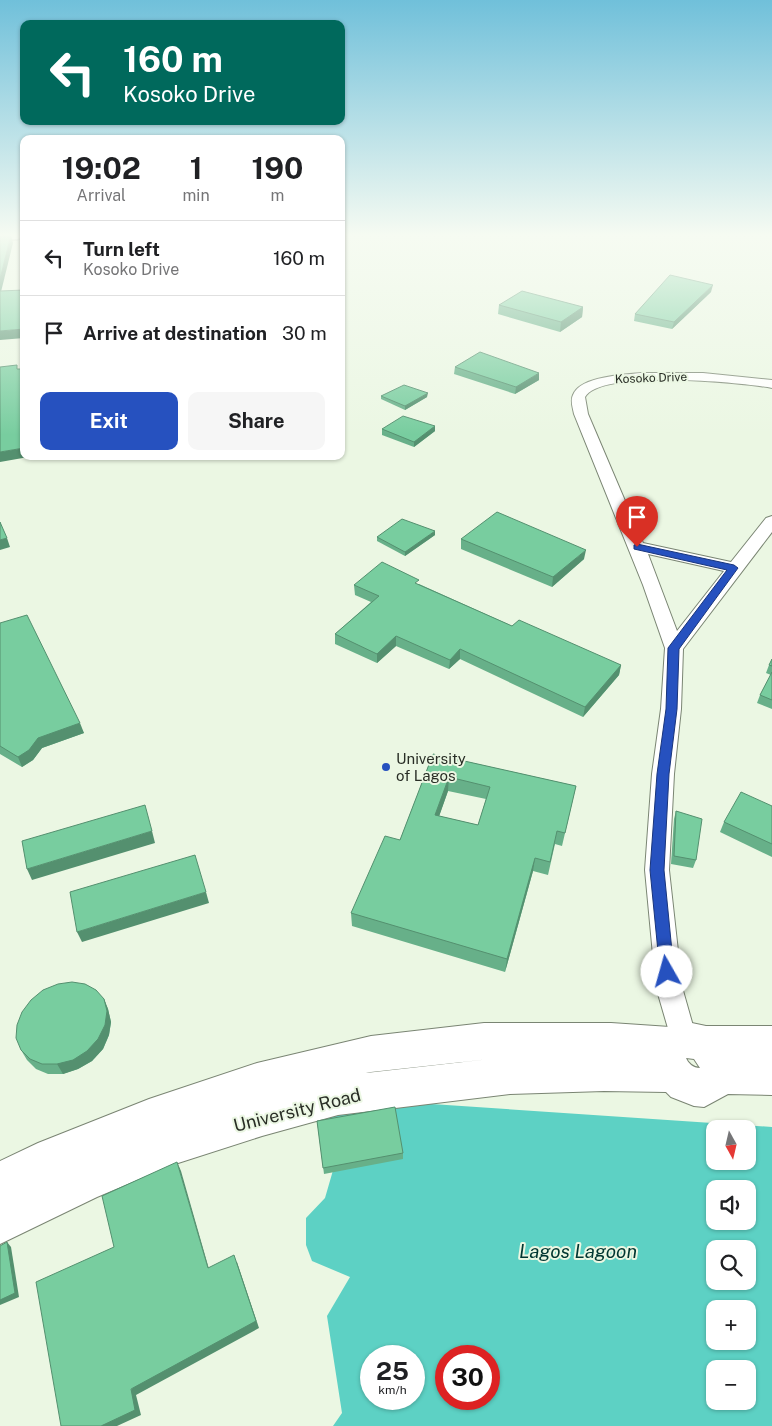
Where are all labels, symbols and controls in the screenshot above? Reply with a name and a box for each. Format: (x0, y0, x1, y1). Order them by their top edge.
text: 160 m (123, 39, 223, 80)
icon: left (40, 40, 105, 105)
text: Kosoko Drive (123, 81, 255, 107)
text: 19:02 (62, 150, 141, 186)
text: 1 (190, 150, 203, 186)
text: 190 (251, 150, 303, 186)
text: Arrival (77, 186, 126, 205)
text: min (183, 186, 210, 205)
text: m (270, 186, 284, 205)
text: Turn left (83, 238, 160, 260)
icon: left (40, 244, 68, 272)
text: 160 m (273, 247, 325, 269)
text: Kosoko Drive (83, 260, 179, 279)
icon: arrive (40, 319, 68, 347)
text: Arrive at destination (83, 322, 267, 344)
text: 30 m (282, 322, 327, 344)
street label: Kosoko Drive (615, 370, 688, 386)
button: Exit (40, 392, 178, 450)
button: Share (188, 392, 325, 450)
pin (616, 496, 658, 547)
icon: arrive (623, 503, 651, 531)
place label: University of Lagos (396, 750, 466, 784)
marker: University of Lagos (380, 761, 392, 773)
position arrow (640, 945, 692, 997)
street label: University Road (231, 1084, 363, 1136)
north arrow (706, 1120, 756, 1170)
map controls (706, 1120, 756, 1410)
button: sound (706, 1180, 756, 1230)
water label: Lagos Lagoon (519, 1240, 637, 1262)
button: search (706, 1240, 756, 1290)
button: + (706, 1300, 756, 1350)
speed limit sign: 30 (435, 1345, 500, 1410)
text: 25 (376, 1356, 409, 1386)
button: − (706, 1360, 756, 1410)
text: km/h (378, 1383, 407, 1397)

